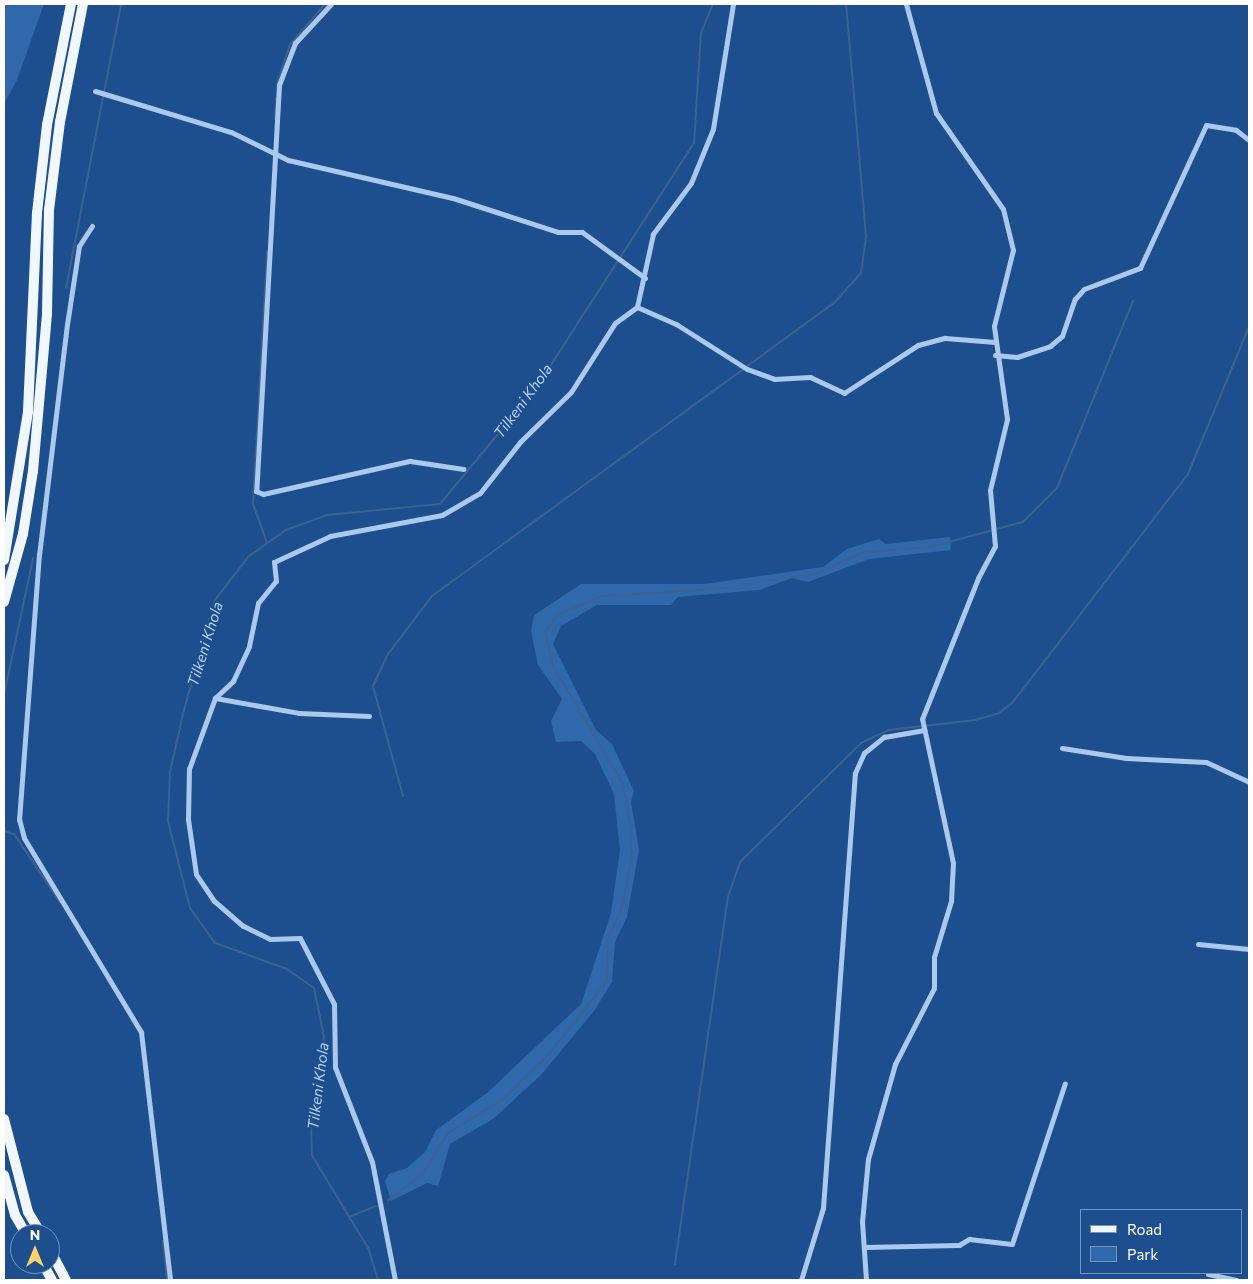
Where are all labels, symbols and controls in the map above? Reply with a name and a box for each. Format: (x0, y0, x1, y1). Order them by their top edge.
water label: Tilkeni Khola (490, 360, 556, 442)
water label: Tilkeni Khola (184, 599, 226, 689)
water label: Tilkeni Khola (304, 1041, 332, 1131)
legend (1080, 1209, 1243, 1274)
text: Road (1127, 1220, 1162, 1238)
north arrow (10, 1224, 60, 1274)
text: N (30, 1226, 40, 1243)
text: Park (1127, 1245, 1158, 1263)

